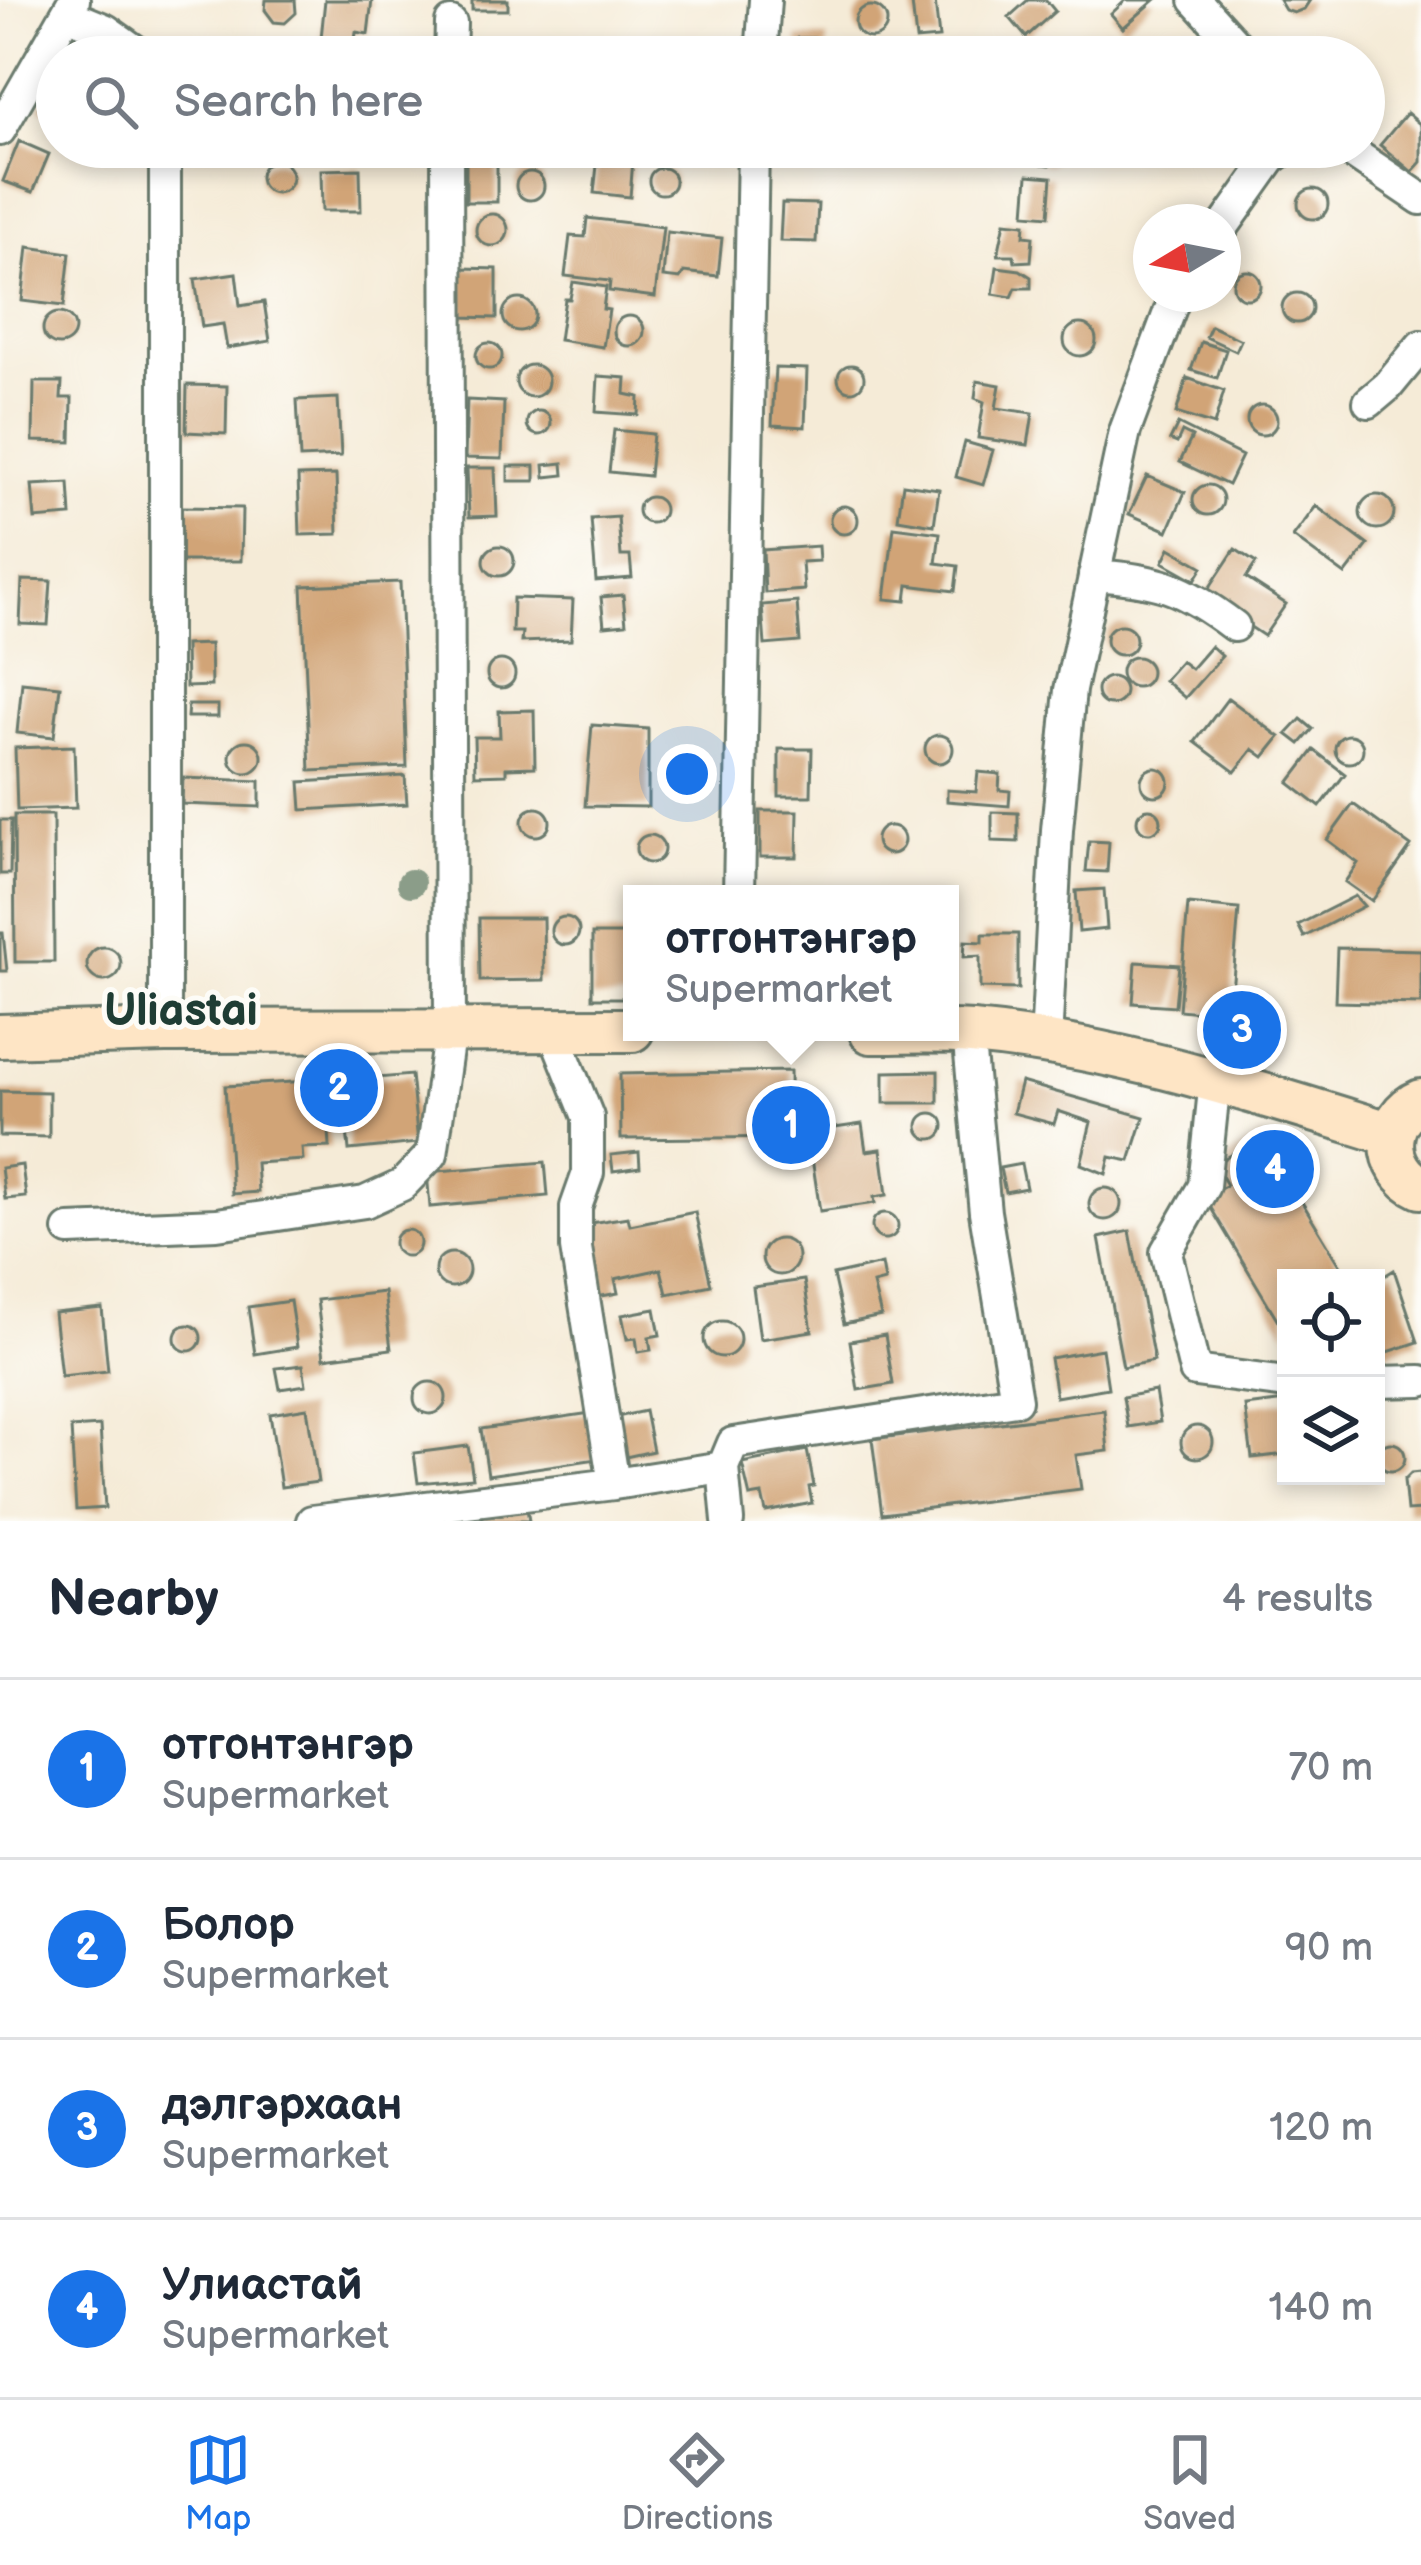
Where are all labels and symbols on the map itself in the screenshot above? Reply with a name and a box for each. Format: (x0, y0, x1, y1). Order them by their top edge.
north arrow (1133, 204, 1241, 312)
your location (657, 744, 717, 804)
district label: Uliastai (104, 984, 258, 1039)
pin: 3 (1203, 985, 1281, 1075)
pin: 2 (300, 1043, 378, 1133)
pin: 1 (752, 1080, 830, 1170)
pin: 4 (1236, 1124, 1314, 1214)

